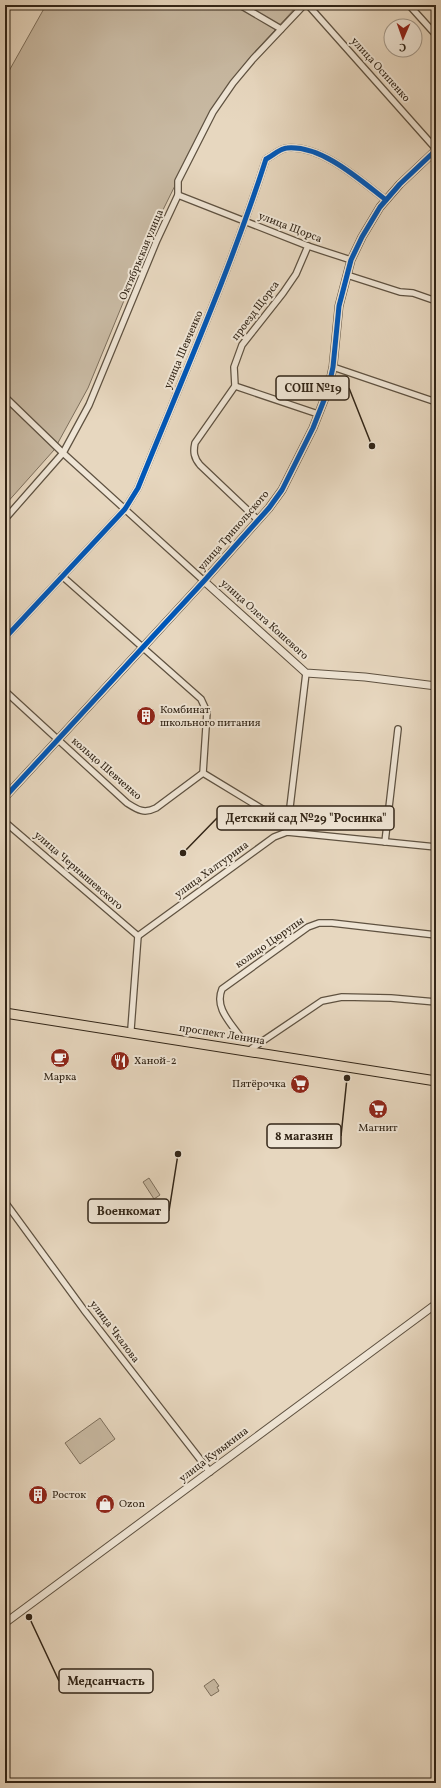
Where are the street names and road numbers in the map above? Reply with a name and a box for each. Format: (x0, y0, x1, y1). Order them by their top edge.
street label: улица Осипенко (347, 34, 413, 106)
street label: Октябрьская улица (116, 207, 168, 303)
street label: улица Щорса (256, 209, 324, 247)
street label: проезд Щорса (229, 278, 284, 344)
street label: улица Шевченко (161, 308, 207, 391)
street label: улица Трипольского (195, 487, 273, 574)
street label: улица Олега Кошевого (217, 576, 311, 664)
street label: кольцо Шевченко (68, 734, 144, 804)
street label: улица Чернышевского (30, 828, 126, 914)
street label: улица Халтурина (172, 838, 253, 902)
street label: кольцо Цюрупы (232, 913, 308, 972)
street label: проспект Ленина (178, 1021, 267, 1049)
street label: улица Чкалова (86, 1298, 143, 1367)
street label: улица Кувыкина (176, 1424, 252, 1486)

